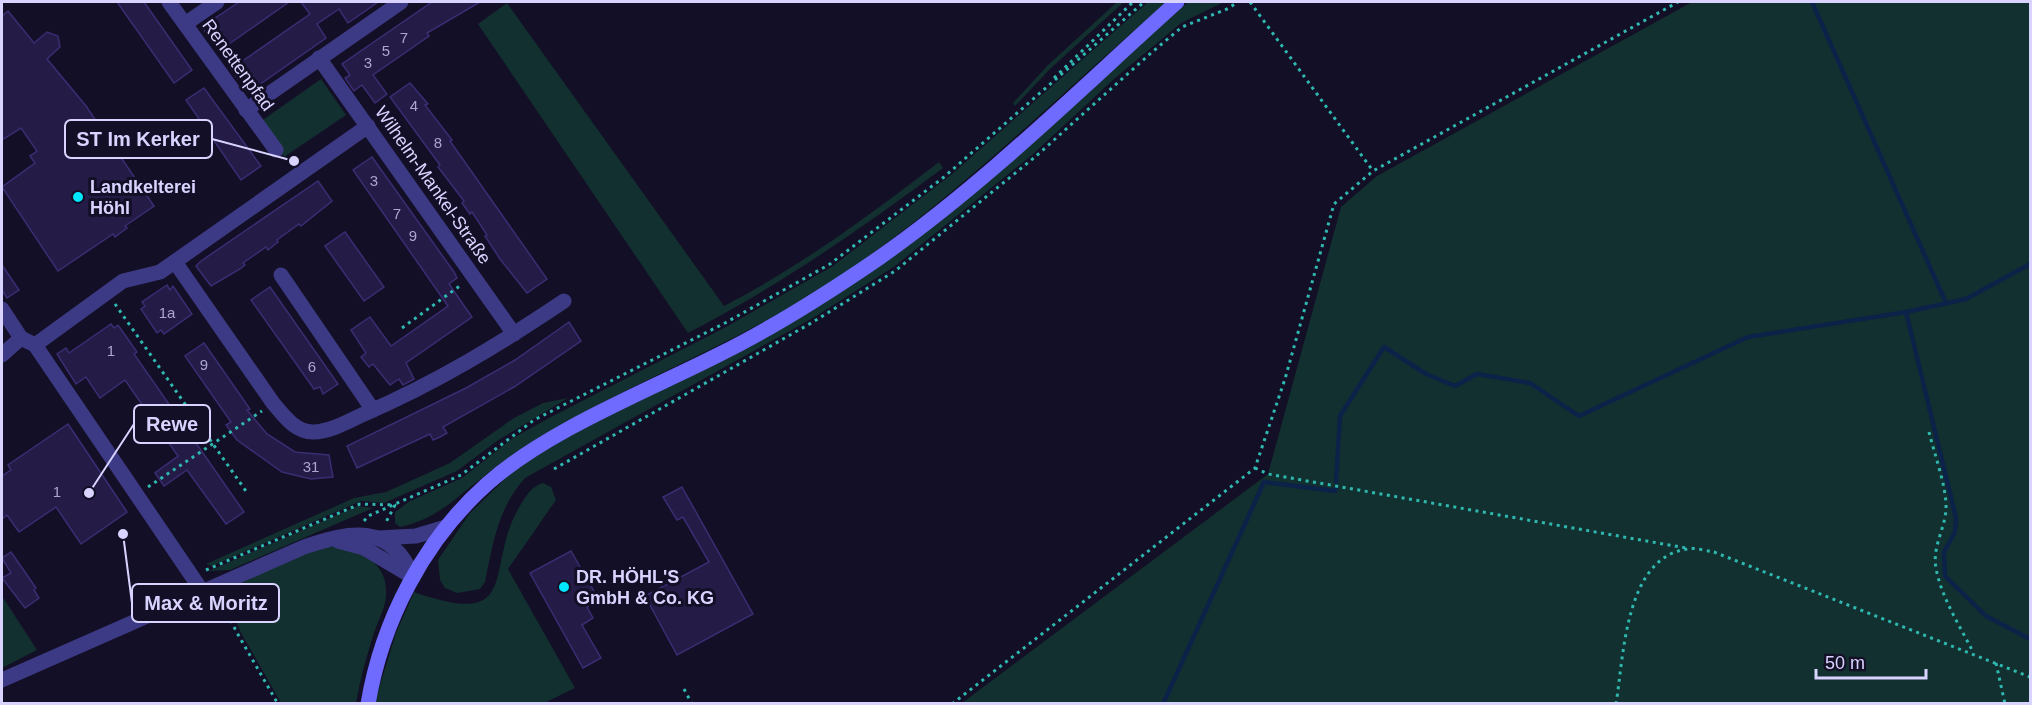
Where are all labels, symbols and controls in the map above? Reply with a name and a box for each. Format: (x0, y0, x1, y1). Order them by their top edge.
street label: Renettenpfad (198, 15, 278, 115)
house number: 7 (400, 29, 408, 46)
house number: 5 (382, 42, 390, 59)
house number: 3 (364, 54, 372, 71)
house number: 4 (410, 97, 418, 114)
street label: Wilhelm-Mankel-Straße (371, 102, 495, 268)
callout: ST Im Kerker (65, 120, 212, 158)
text: ST Im Kerker (76, 128, 200, 150)
house number: 8 (434, 134, 442, 151)
house number: 3 (370, 172, 378, 189)
place label: Landkelterei Höhl (90, 177, 196, 218)
marker: Landkelterei Höhl (71, 190, 85, 204)
house number: 7 (393, 205, 401, 222)
house number: 9 (409, 227, 417, 244)
house number: 1a (159, 304, 176, 321)
house number: 1 (107, 342, 115, 359)
house number: 9 (200, 356, 208, 373)
house number: 6 (308, 358, 316, 375)
callout: Rewe (134, 405, 210, 443)
text: Rewe (146, 413, 198, 435)
house number: 31 (303, 458, 319, 475)
house number: 1 (53, 483, 61, 500)
place label: DR. HÖHL'S GmbH & Co. KG (576, 567, 714, 608)
marker: DR. HÖHL'S GmbH & Co. KG (557, 580, 571, 594)
callout: Max & Moritz (132, 584, 279, 622)
text: Max & Moritz (144, 592, 268, 614)
scale bar (1816, 642, 1926, 680)
text: 50 m (1825, 653, 1865, 673)

